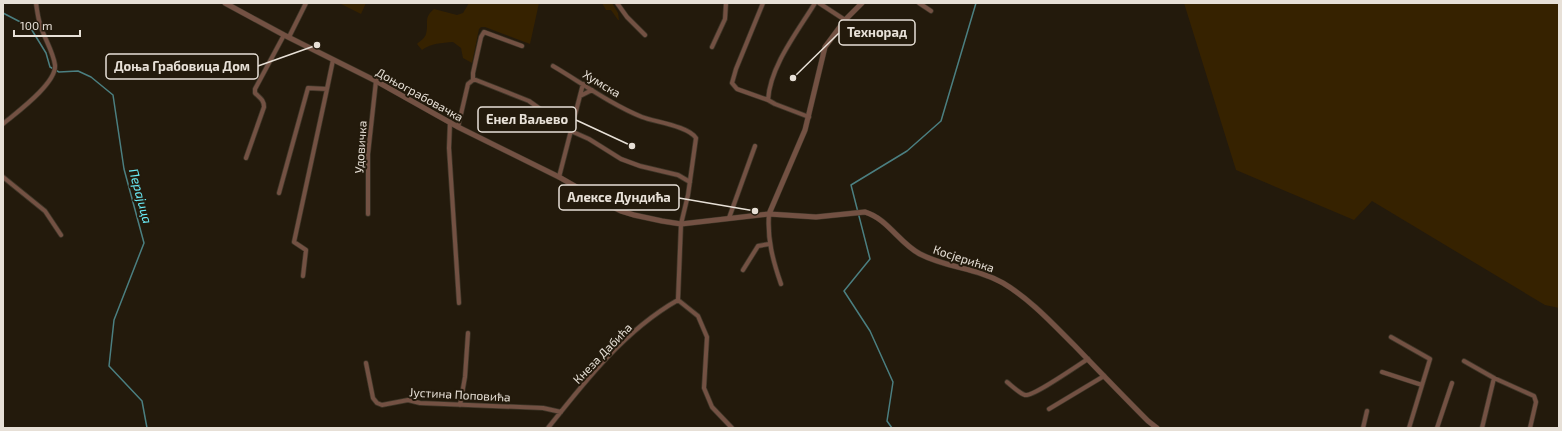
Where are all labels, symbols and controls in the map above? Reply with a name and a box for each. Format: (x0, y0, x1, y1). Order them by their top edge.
scale bar (14, 12, 80, 38)
text: 100 m (20, 18, 52, 32)
callout: Технорад (839, 20, 915, 45)
text: Технорад (847, 24, 907, 40)
callout: Доња Грабовица Дом (106, 54, 258, 79)
text: Доња Грабовица Дом (114, 58, 250, 74)
street label: Доњограбовачка (374, 64, 466, 124)
street label: Хумска (580, 66, 623, 101)
callout: Енел Ваљево (478, 107, 576, 132)
text: Енел Ваљево (486, 111, 568, 127)
street label: Удовичка (351, 120, 369, 174)
water label: Перајица (126, 167, 156, 225)
callout: Алексе Дундића (559, 185, 679, 210)
text: Алексе Дундића (567, 189, 671, 205)
street label: Косјерићка (931, 242, 996, 275)
street label: Кнеза Дабића (570, 320, 634, 386)
street label: Јустина Поповића (409, 384, 511, 405)

